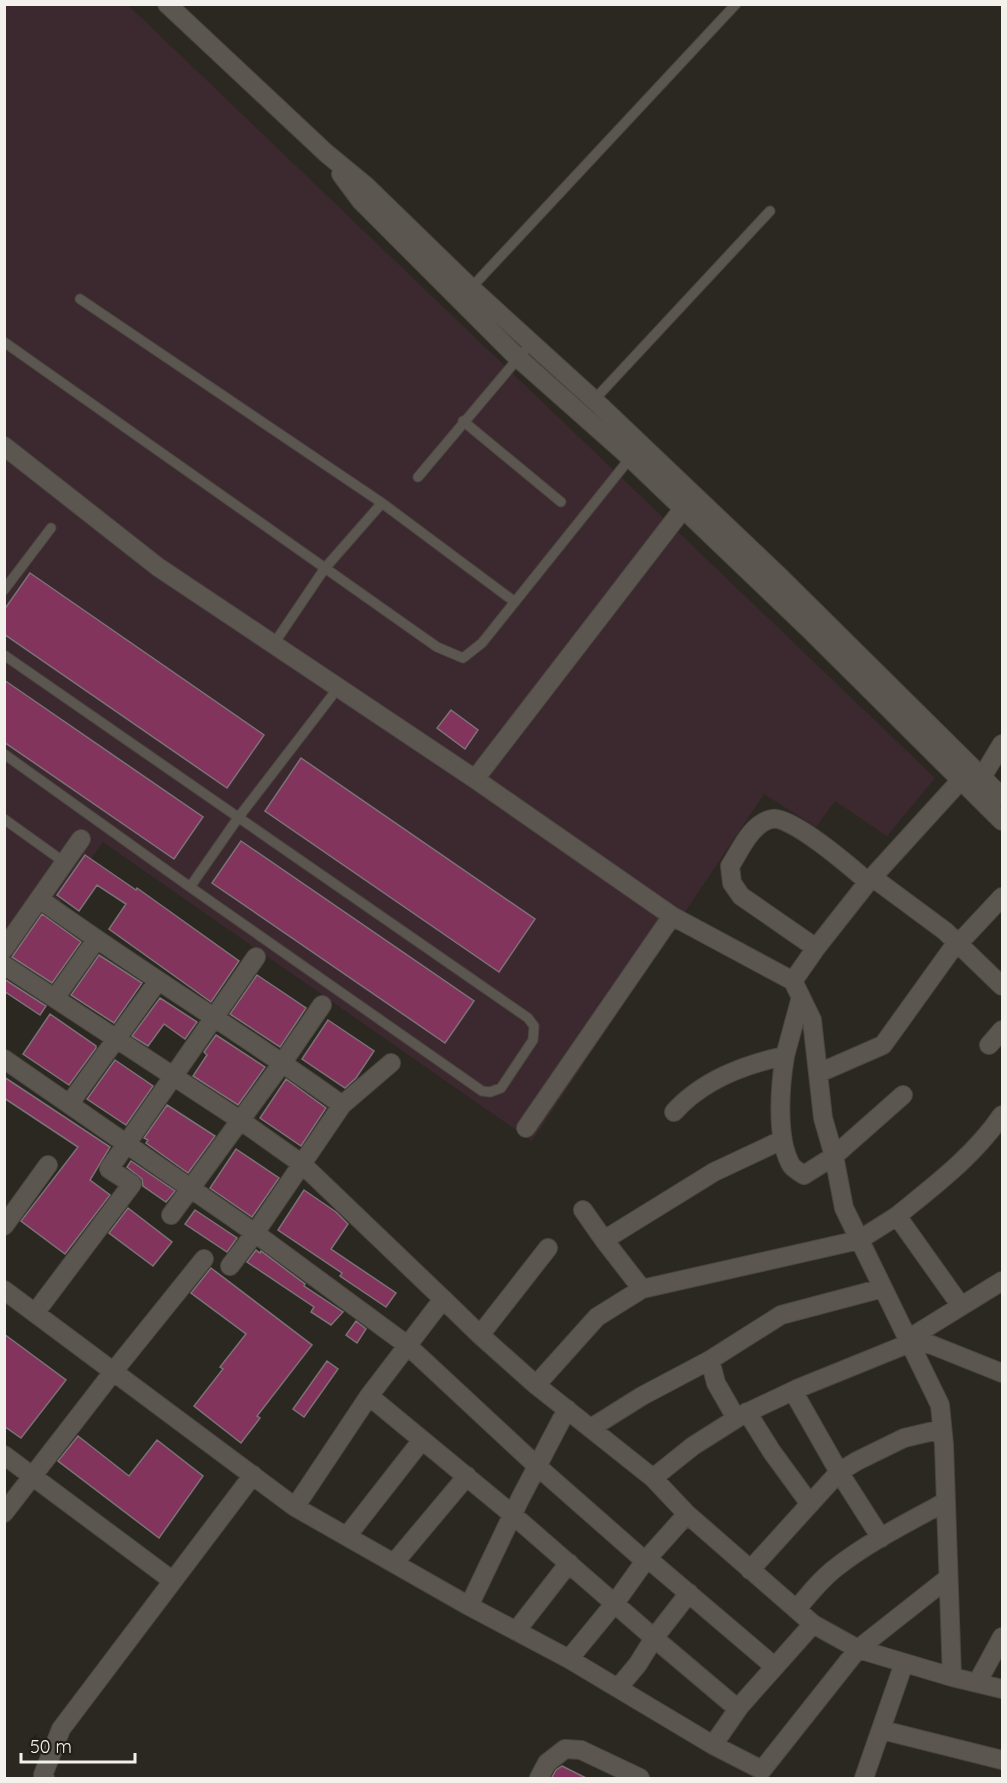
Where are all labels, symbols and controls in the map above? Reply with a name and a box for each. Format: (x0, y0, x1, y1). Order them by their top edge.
scale bar (21, 1726, 135, 1764)
text: 50 m (30, 1735, 72, 1758)

